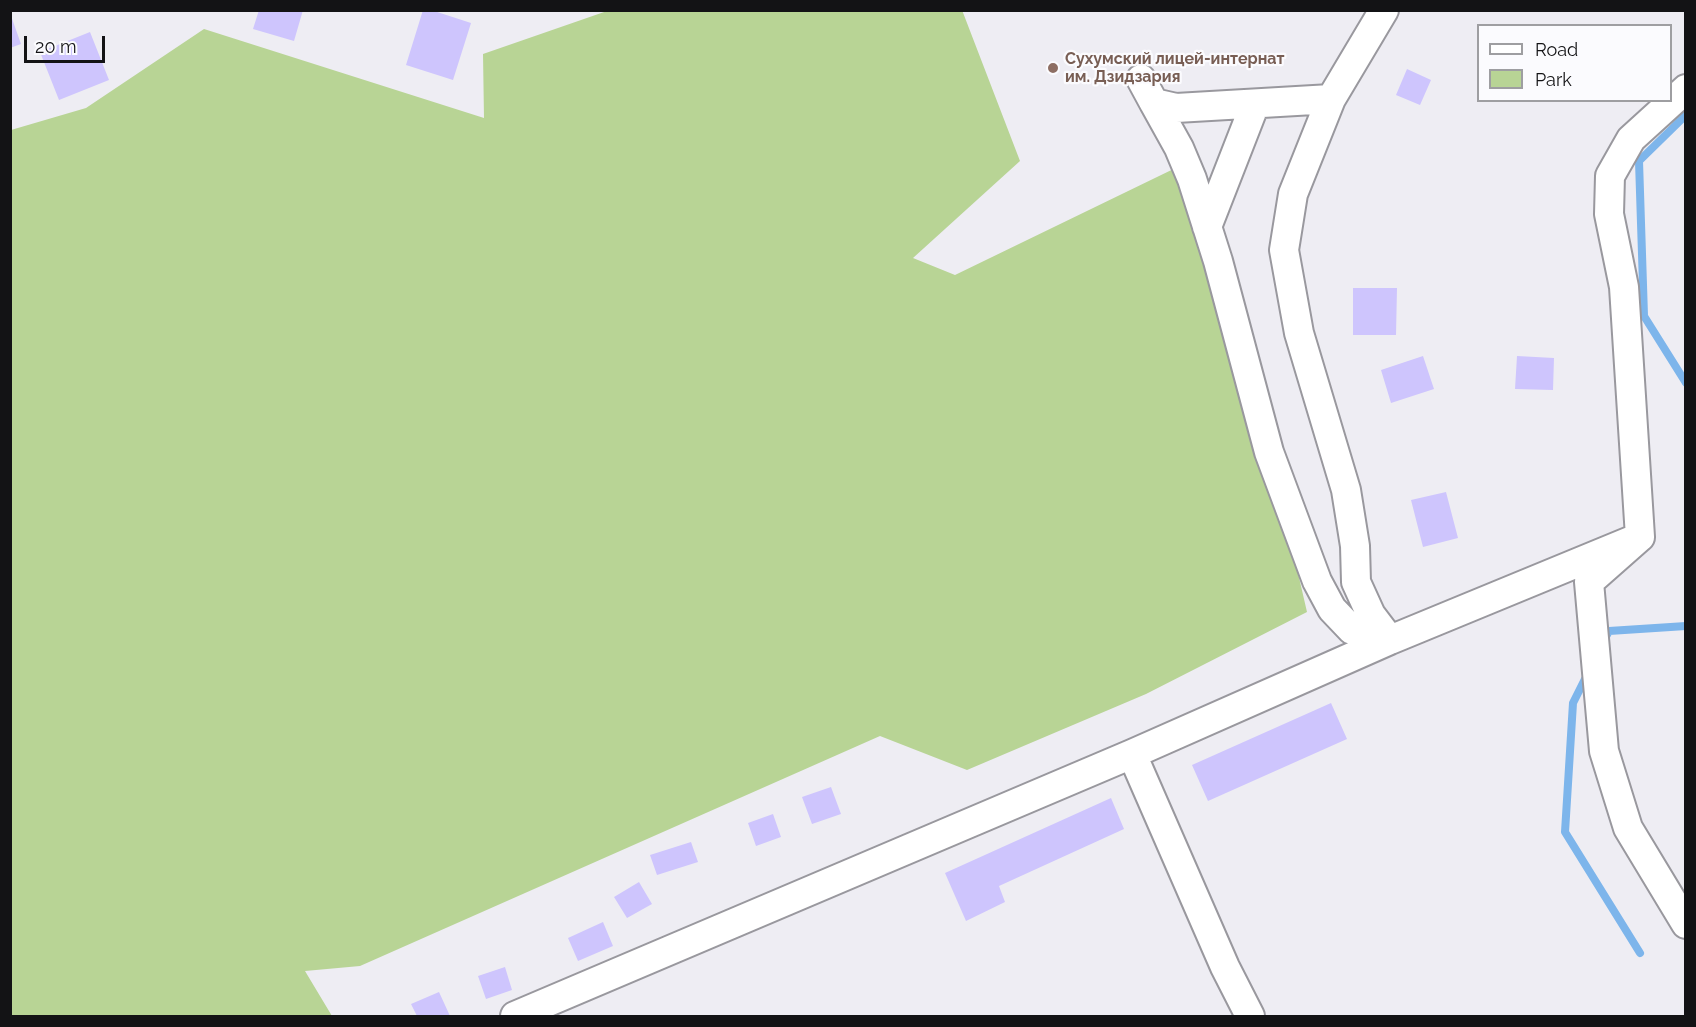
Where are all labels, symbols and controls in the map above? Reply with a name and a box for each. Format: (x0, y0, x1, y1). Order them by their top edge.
scale bar (27, 24, 108, 62)
legend (1477, 24, 1672, 102)
text: 20 m (35, 36, 77, 57)
text: Road (1535, 39, 1578, 60)
place label: Сухумский лицей-интернат им. Дзидзария (1065, 49, 1284, 87)
marker: Сухумский лицей-интернат им. Дзидзария (1046, 61, 1060, 75)
text: Park (1535, 69, 1572, 90)

